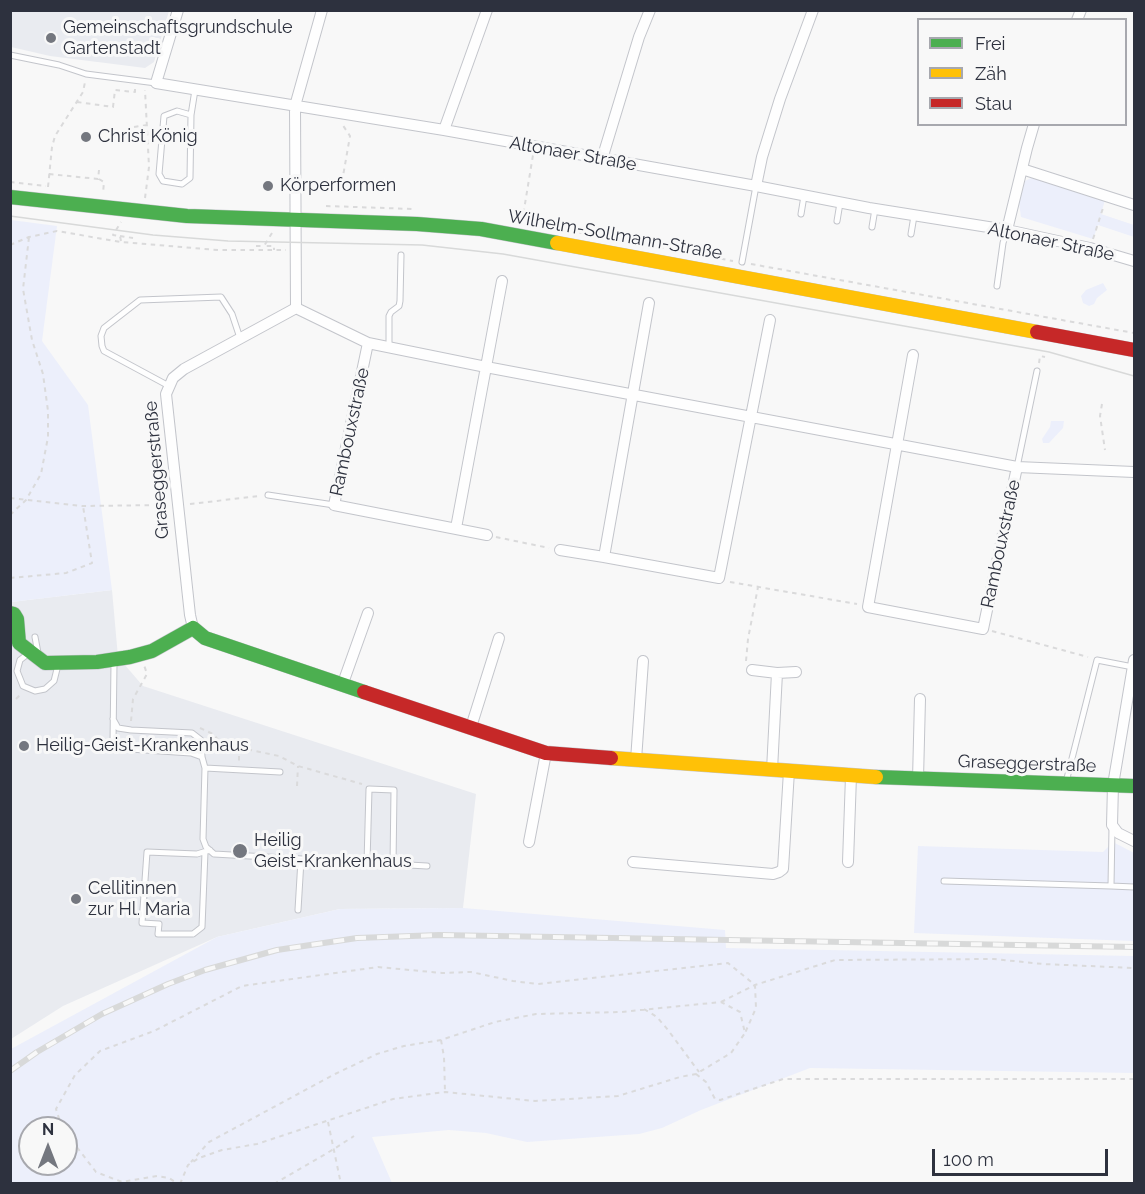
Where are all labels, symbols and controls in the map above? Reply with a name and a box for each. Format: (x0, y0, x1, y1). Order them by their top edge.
place label: Gemeinschaftsgrundschule Gartenstadt (63, 17, 292, 60)
legend (917, 18, 1127, 126)
marker: Gemeinschaftsgrundschule Gartenstadt (44, 31, 58, 45)
text: Frei (975, 33, 1005, 54)
text: Zäh (975, 63, 1007, 84)
text: Stau (975, 93, 1012, 114)
place label: Christ König (98, 126, 198, 148)
marker: Christ König (79, 130, 93, 144)
street label: Altonaer Straße (508, 132, 638, 176)
place label: Körperformen (280, 175, 396, 197)
marker: Körperformen (261, 179, 275, 193)
street label: Wilhelm-Sollmann-Straße (506, 205, 724, 265)
street label: Altonaer Straße (986, 218, 1116, 266)
street label: Rambouxstraße (326, 366, 374, 498)
street label: Graseggerstraße (140, 400, 174, 540)
street label: Rambouxstraße (977, 478, 1025, 610)
place label: Heilig-Geist-Krankenhaus (36, 735, 249, 757)
marker: Heilig-Geist-Krankenhaus (17, 739, 31, 753)
street label: Graseggerstraße (957, 751, 1097, 777)
place label: Heilig Geist-Krankenhaus (254, 830, 412, 872)
marker: Heilig Geist-Krankenhaus (231, 842, 249, 860)
place label: Cellitinnen zur Hl. Maria (88, 878, 190, 920)
marker: Cellitinnen zur Hl. Maria (69, 892, 83, 906)
north arrow (18, 1116, 78, 1176)
text: N (42, 1120, 54, 1139)
scale bar (935, 1137, 1110, 1175)
text: 100 m (943, 1149, 994, 1170)

